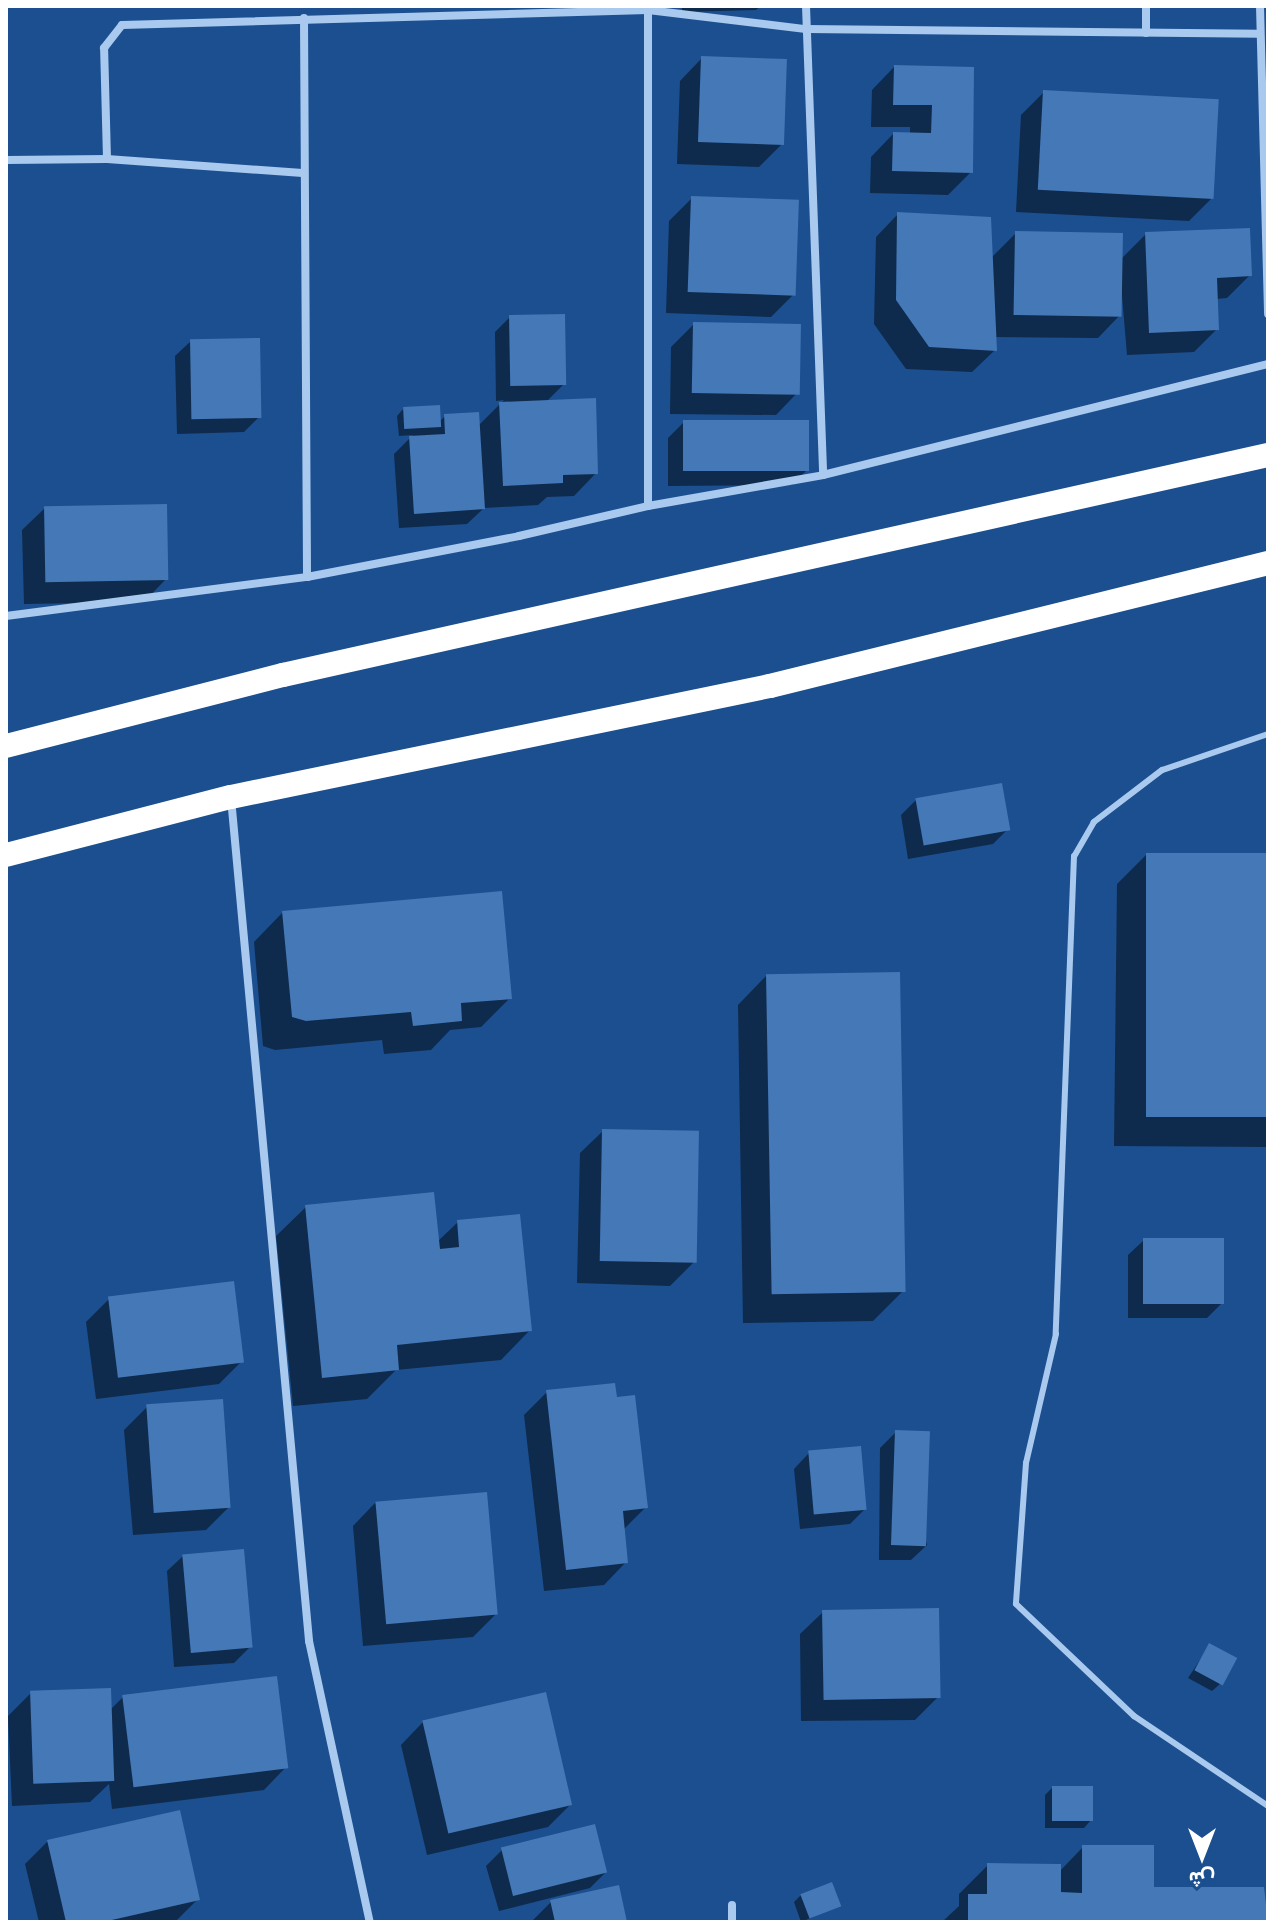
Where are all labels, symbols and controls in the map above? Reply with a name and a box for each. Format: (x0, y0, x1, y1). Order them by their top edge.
north arrow (1162, 1816, 1242, 1896)
text: ش (1189, 1865, 1215, 1895)

